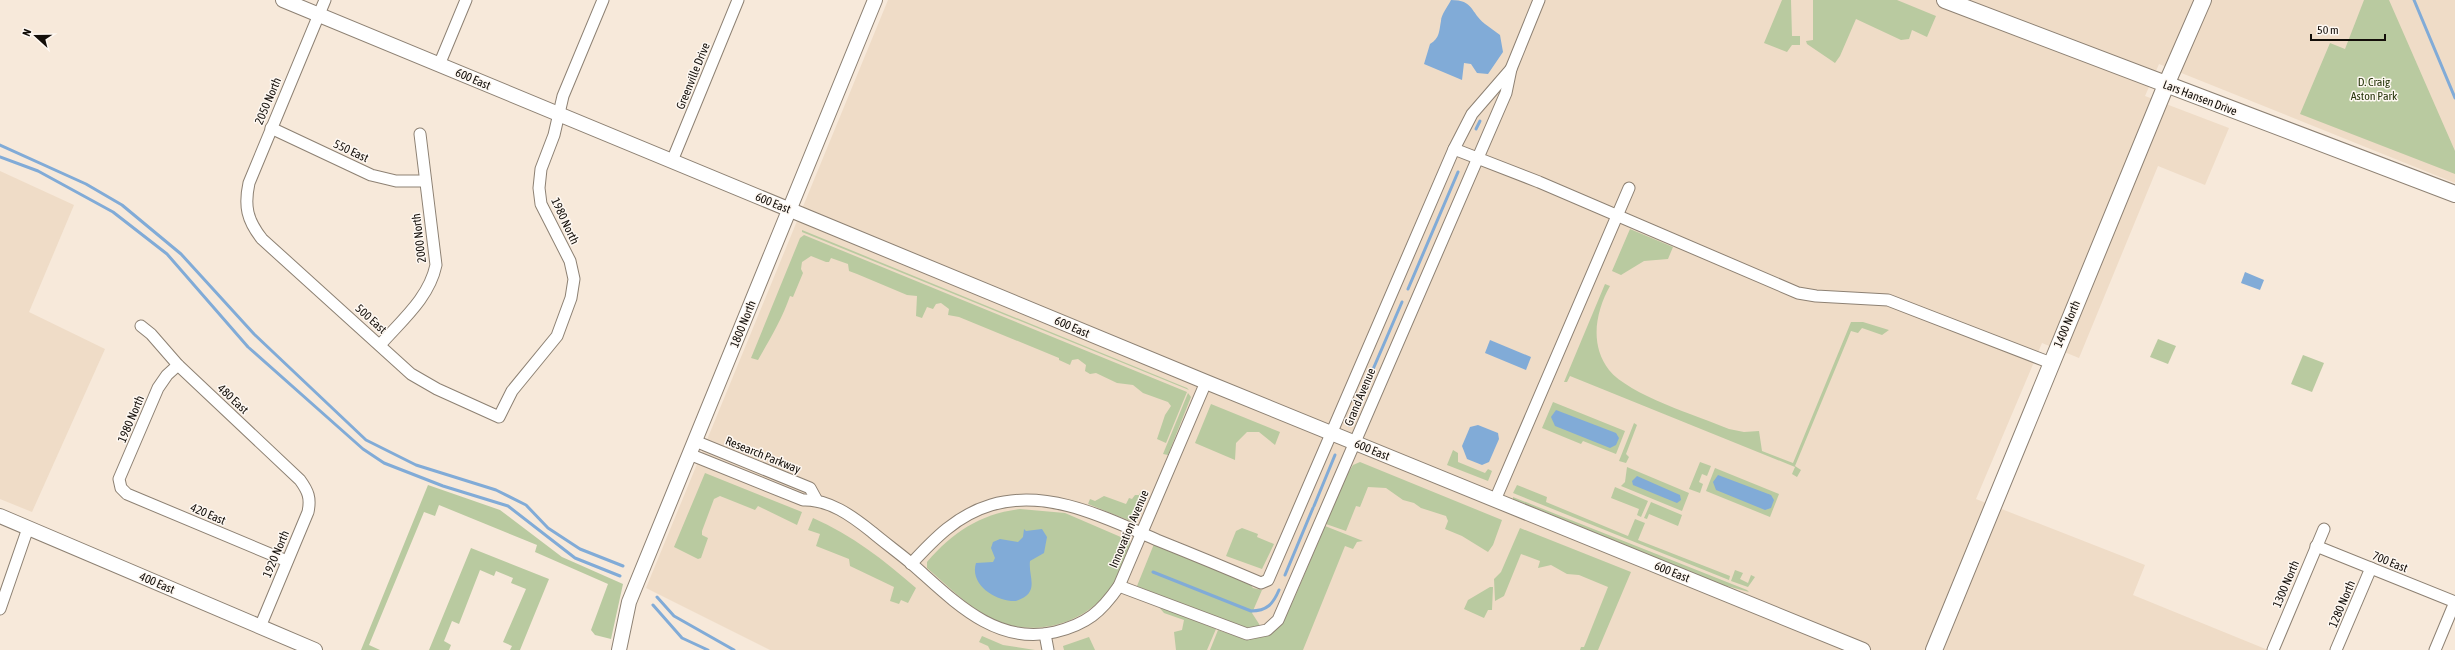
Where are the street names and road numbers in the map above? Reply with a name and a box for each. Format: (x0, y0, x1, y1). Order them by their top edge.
street label: Greenville Drive (673, 41, 713, 111)
street label: 600 East (453, 65, 493, 93)
street label: 2050 North (252, 75, 284, 127)
street label: Lars Hansen Drive (2161, 77, 2239, 119)
street label: 550 East (331, 137, 371, 165)
street label: 600 East (753, 190, 793, 217)
street label: 1980 North (548, 196, 582, 246)
street label: 2000 North (409, 213, 429, 263)
street label: 1800 North (727, 298, 759, 350)
street label: 1400 North (2051, 298, 2083, 350)
street label: 500 East (353, 301, 390, 337)
street label: 600 East (1052, 313, 1092, 341)
street label: Grand Avenue (1342, 366, 1378, 428)
street label: 480 East (215, 381, 252, 417)
street label: 1980 North (115, 393, 147, 445)
street label: Research Parkway (723, 434, 803, 476)
street label: 600 East (1352, 437, 1392, 464)
street label: Innovation Avenue (1106, 488, 1152, 570)
street label: 420 East (188, 500, 228, 528)
street label: 1920 North (260, 528, 292, 580)
street label: 700 East (2370, 549, 2410, 576)
street label: 1300 North (2270, 558, 2302, 610)
street label: 600 East (1652, 559, 1692, 586)
street label: 400 East (137, 569, 177, 597)
street label: 1280 North (2326, 578, 2358, 630)

